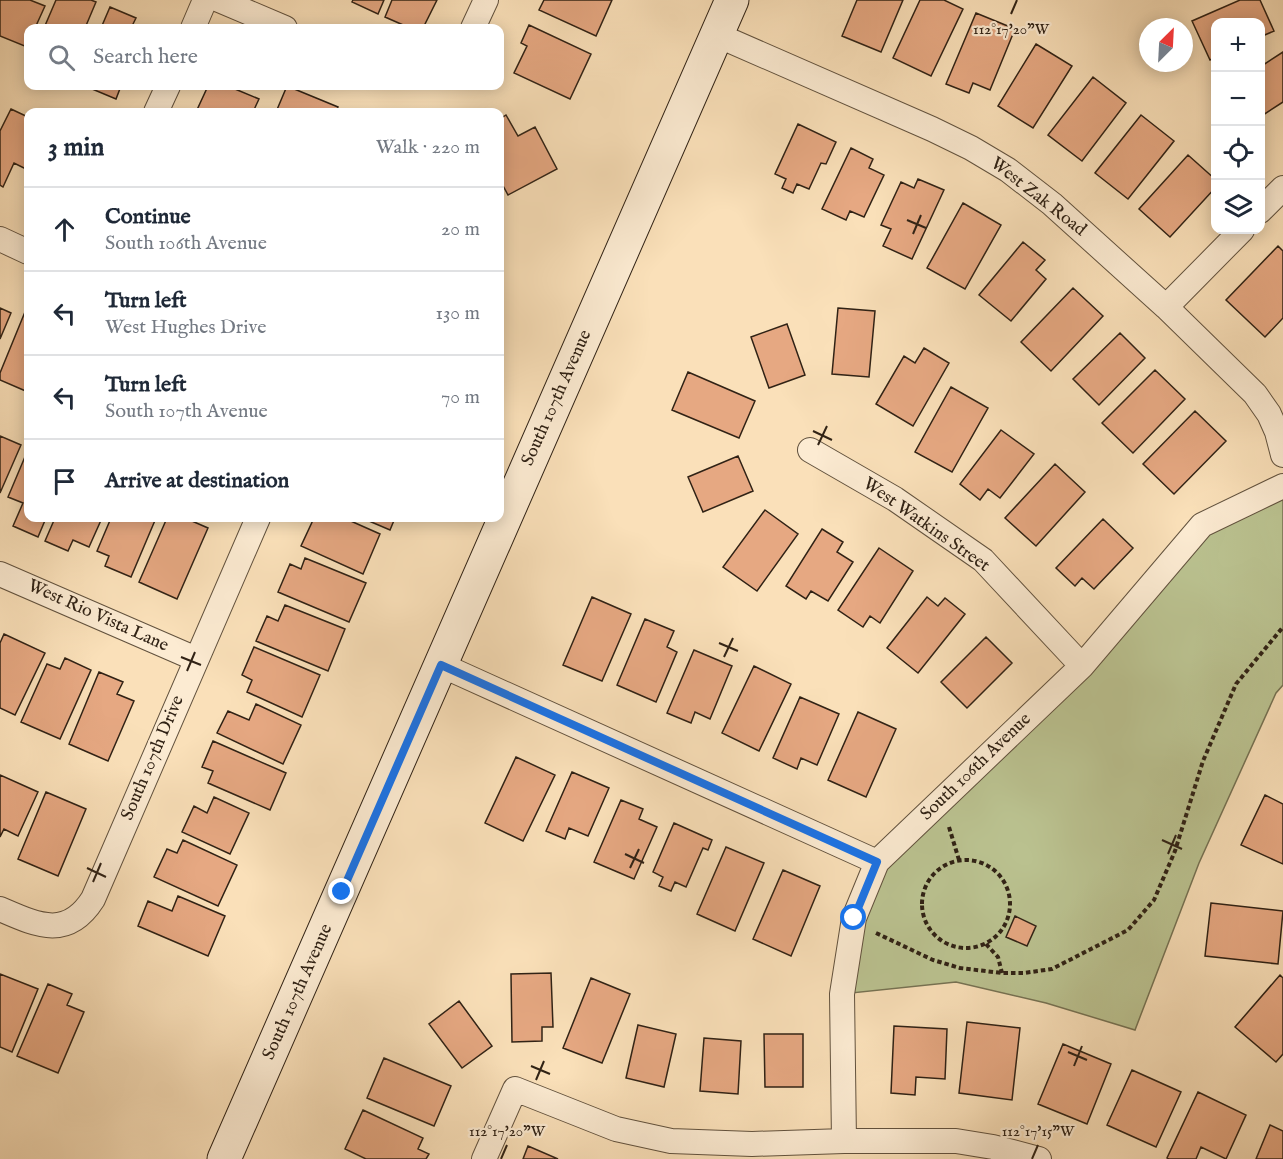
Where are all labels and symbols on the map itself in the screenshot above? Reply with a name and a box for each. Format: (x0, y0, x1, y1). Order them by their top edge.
north arrow (1139, 18, 1193, 72)
text: 112°17'20"W (973, 20, 1050, 39)
street label: West Zak Road (985, 152, 1091, 242)
street label: South 107th Avenue (517, 326, 597, 470)
street label: West Watkins Street (858, 473, 994, 577)
street label: West Rio Vista Lane (24, 575, 172, 657)
street label: South 107th Drive (116, 692, 190, 824)
street label: South 106th Avenue (916, 708, 1036, 826)
route end (328, 878, 354, 904)
route start (840, 904, 866, 930)
street label: South 107th Avenue (258, 920, 338, 1064)
text: 112°17'20"W (469, 1122, 546, 1141)
text: 112°17'15"W (1002, 1122, 1075, 1141)

